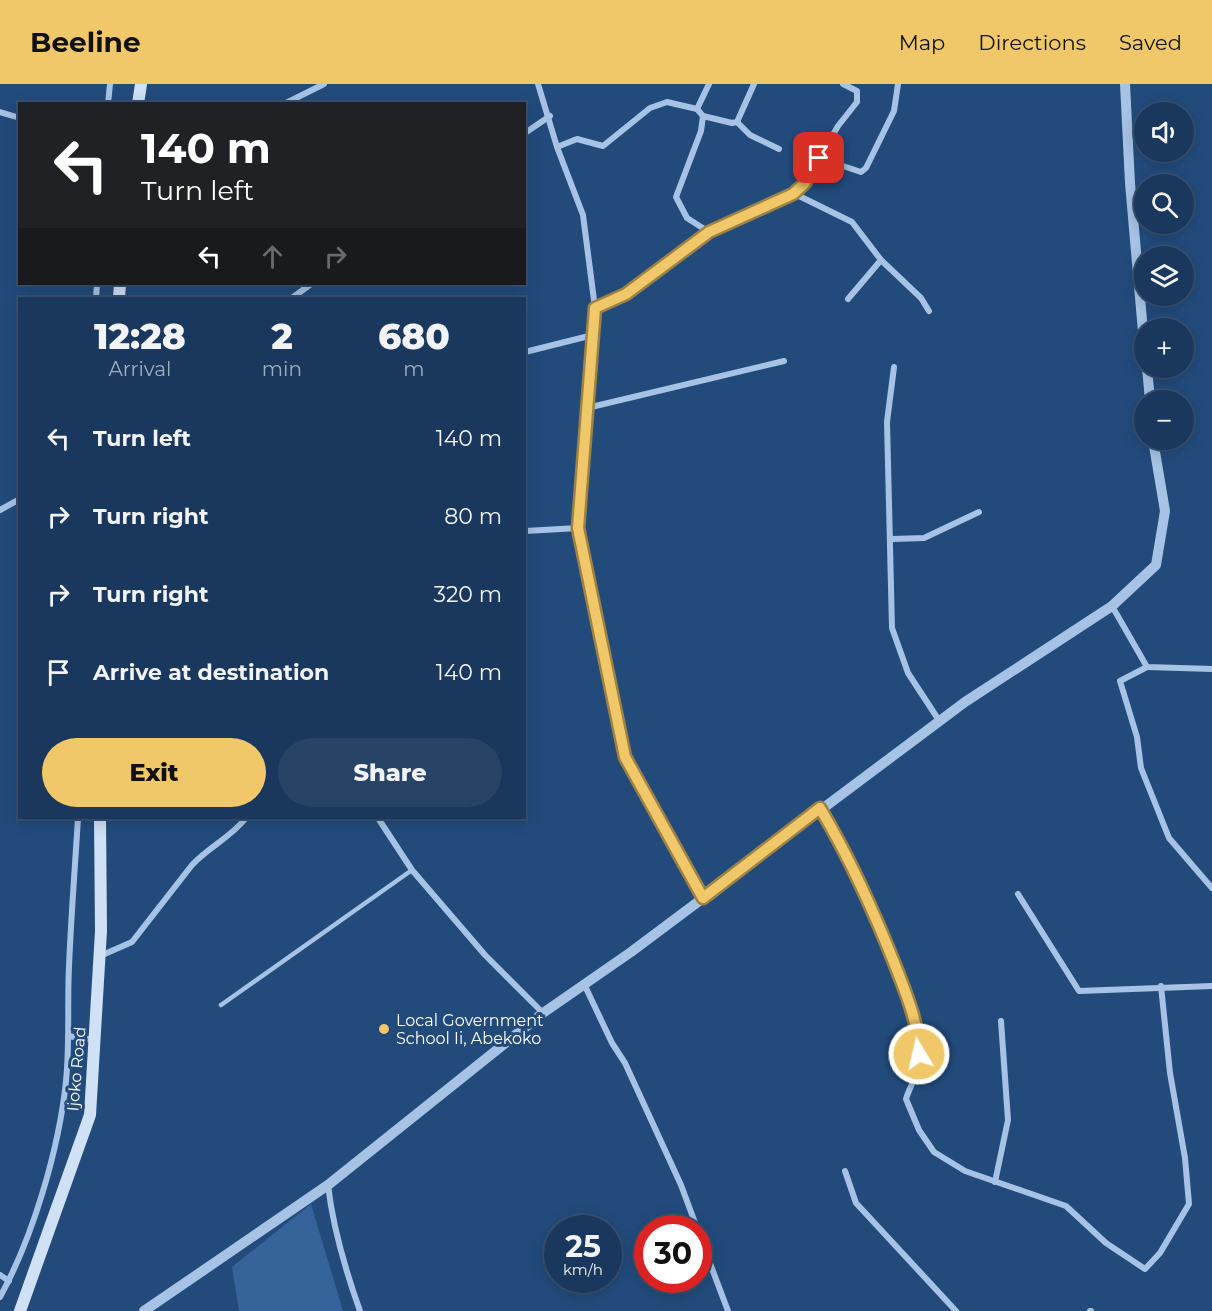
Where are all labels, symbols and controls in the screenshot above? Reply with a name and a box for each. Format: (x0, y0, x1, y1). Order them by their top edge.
text: Beeline (30, 25, 141, 59)
text: Map (899, 30, 945, 55)
text: Directions (978, 30, 1086, 55)
text: Saved (1119, 30, 1182, 55)
map controls (1134, 102, 1194, 450)
button: sound (1134, 102, 1194, 162)
text: 140 m (141, 122, 271, 174)
icon: left (42, 126, 120, 204)
pin (793, 132, 844, 183)
icon: arrive (802, 141, 835, 174)
text: Turn left (141, 174, 254, 207)
button: search (1134, 174, 1194, 234)
icon: left (193, 240, 226, 273)
icon: ahead (256, 240, 289, 273)
icon: right (319, 240, 352, 273)
button: layers (1134, 246, 1194, 306)
text: 12:28 (94, 314, 186, 358)
text: 2 (271, 314, 293, 358)
text: 680 (378, 314, 450, 358)
button: + (1134, 318, 1194, 378)
text: Arrival (108, 357, 171, 381)
text: min (262, 357, 302, 381)
text: m (403, 357, 425, 381)
button: − (1134, 390, 1194, 450)
icon: left (42, 422, 75, 455)
text: Turn left (93, 425, 191, 452)
text: 140 m (436, 425, 502, 452)
icon: right (42, 500, 75, 533)
text: Turn right (93, 503, 208, 530)
text: 80 m (444, 503, 502, 530)
icon: right (42, 578, 75, 611)
text: Turn right (93, 581, 208, 608)
text: 320 m (434, 581, 502, 608)
icon: arrive (42, 656, 75, 689)
text: Arrive at destination (93, 659, 329, 686)
text: 140 m (436, 659, 502, 686)
button: Exit (42, 738, 266, 807)
button: Share (278, 738, 502, 807)
place label: Local Government School Ii, Abekoko (396, 1011, 544, 1048)
marker: Local Government School Ii, Abekoko (377, 1022, 391, 1036)
position arrow (887, 1022, 951, 1086)
street label: Ijoko Road (63, 1026, 90, 1112)
speed limit sign: 30 (634, 1215, 712, 1293)
text: 25 (565, 1228, 601, 1265)
text: km/h (563, 1260, 603, 1279)

